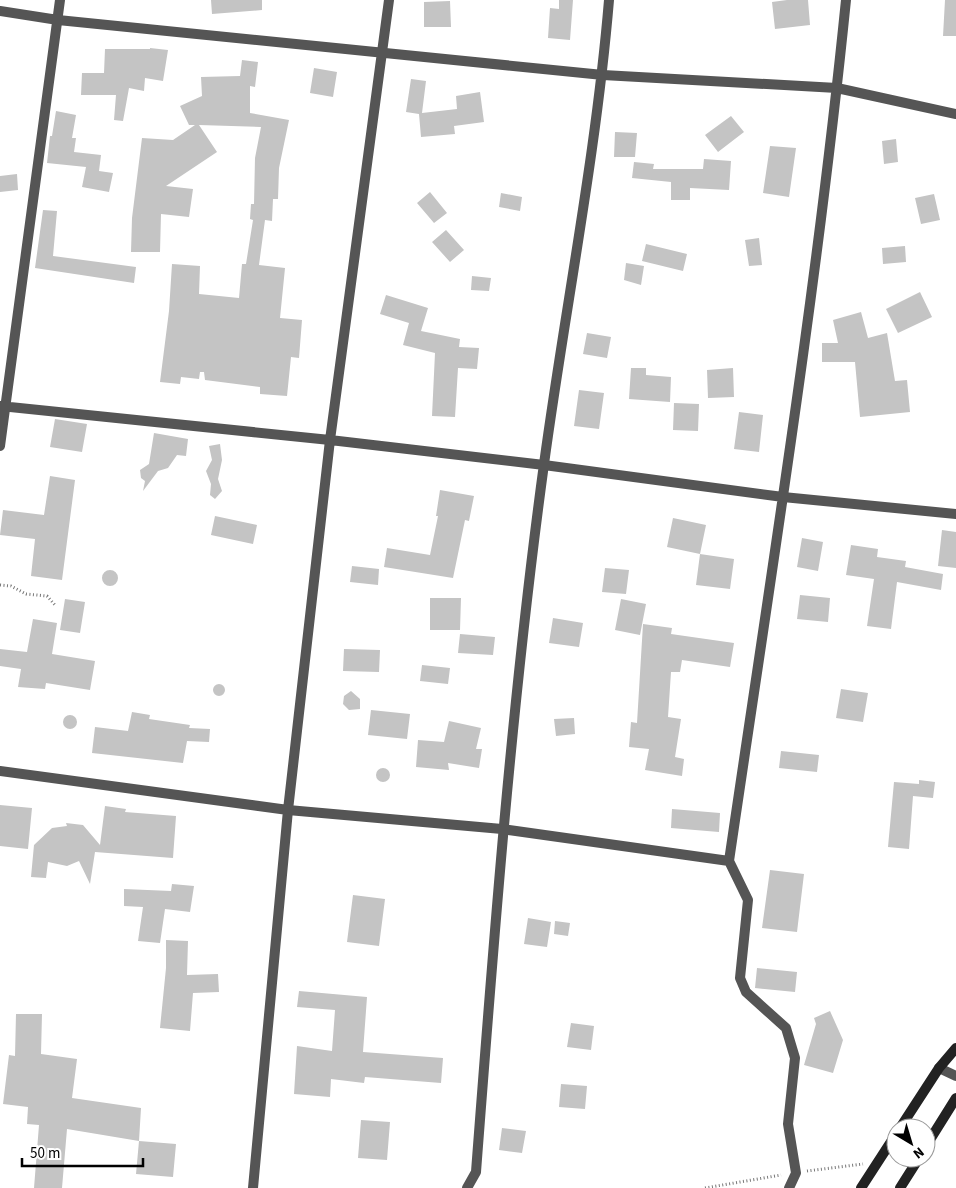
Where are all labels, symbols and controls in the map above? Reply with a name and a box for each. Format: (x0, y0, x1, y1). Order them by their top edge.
north arrow (886, 1118, 936, 1168)
scale bar (22, 1136, 144, 1168)
text: N (909, 1142, 928, 1163)
text: 50 m (30, 1143, 60, 1164)

